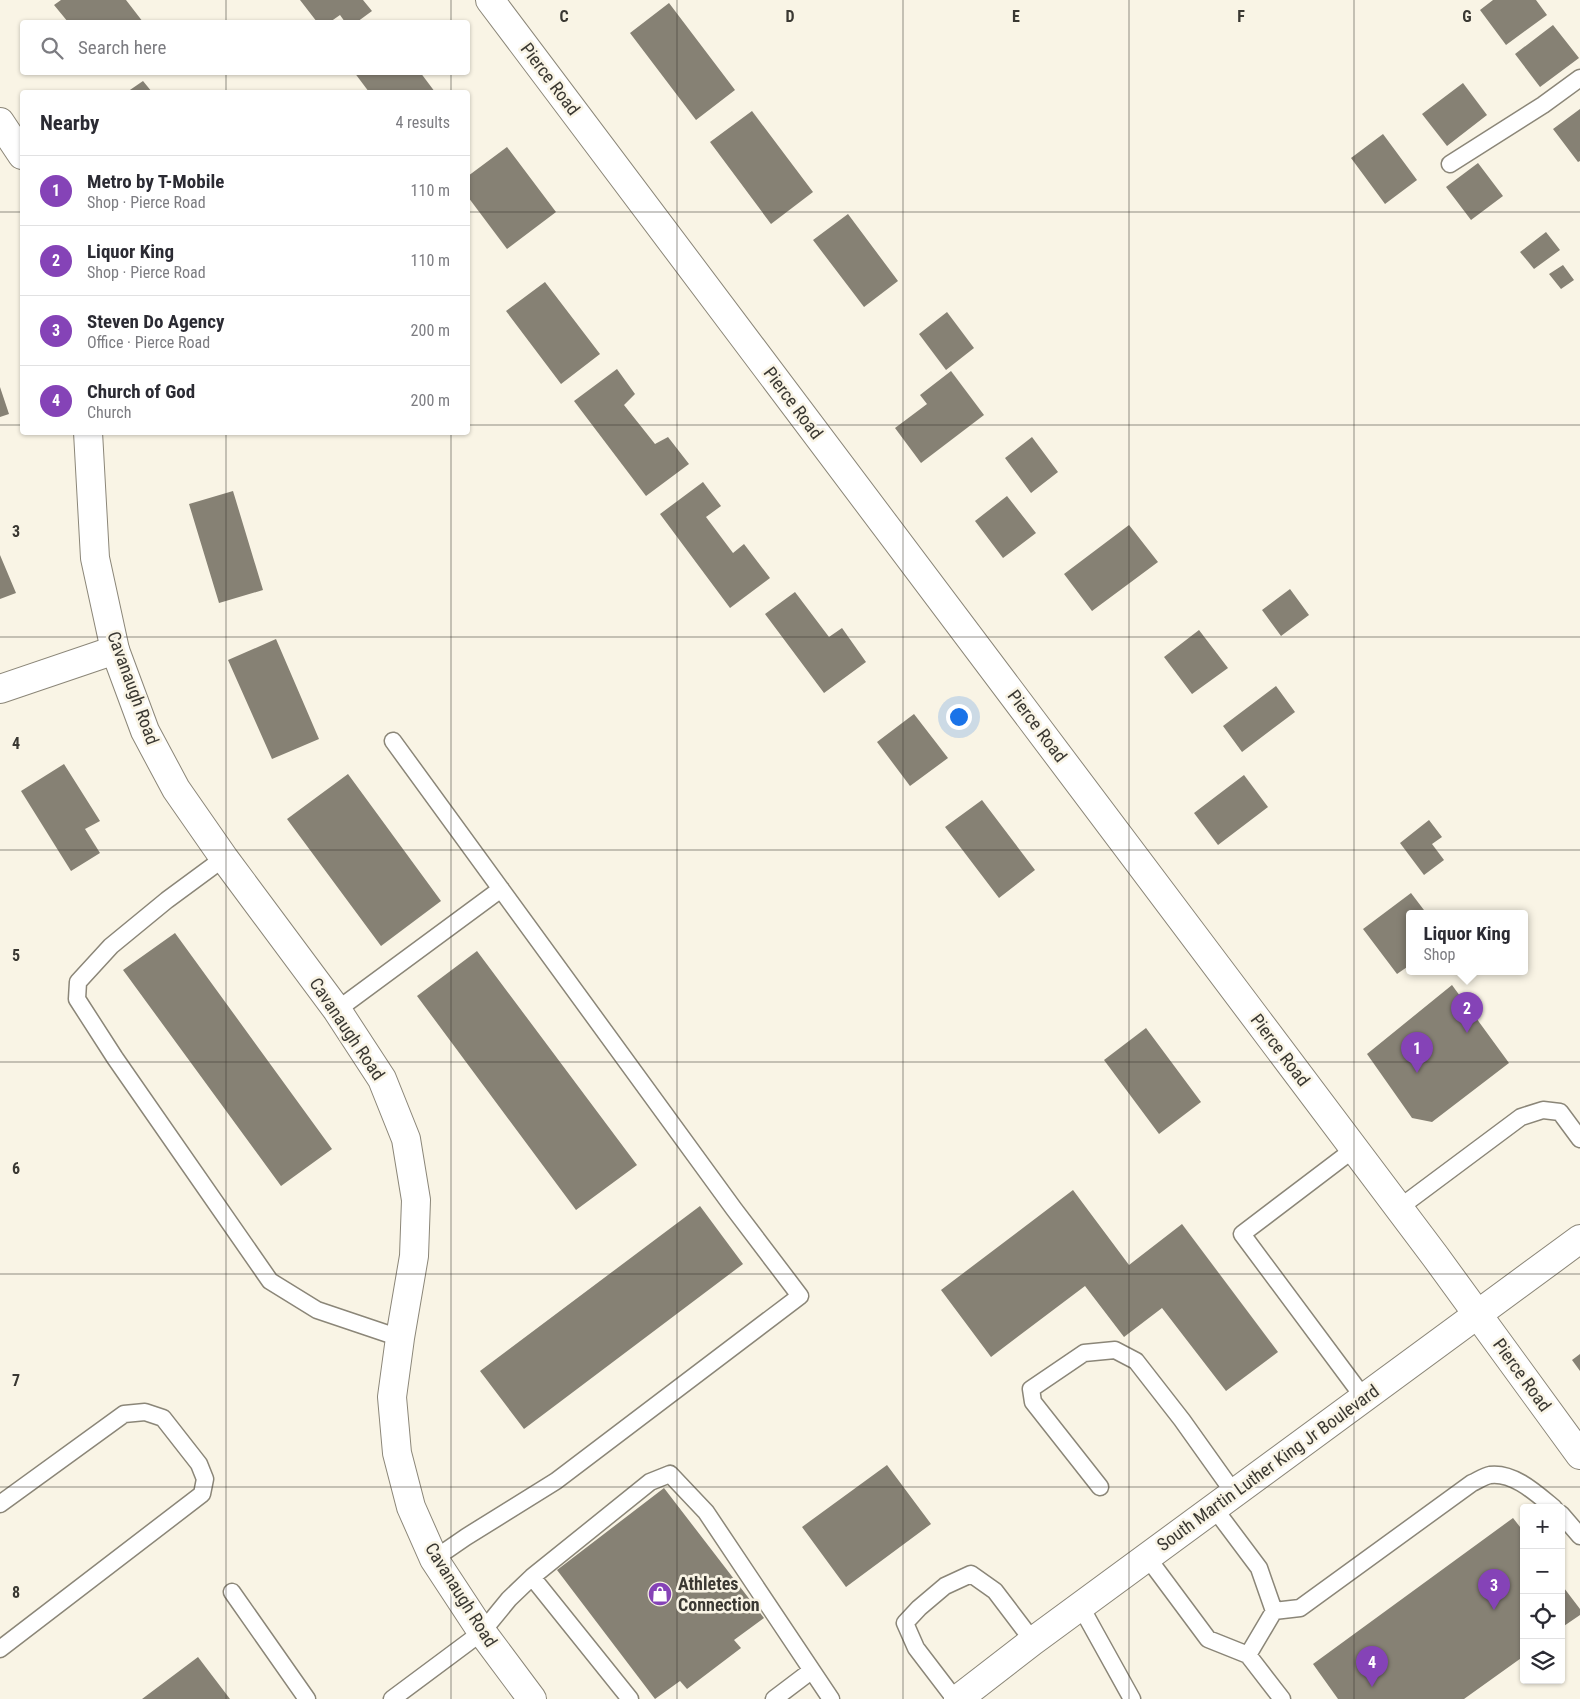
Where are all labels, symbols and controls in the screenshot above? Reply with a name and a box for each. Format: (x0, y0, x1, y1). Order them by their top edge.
text: C (559, 7, 569, 26)
text: D (785, 7, 795, 26)
text: E (1012, 7, 1020, 26)
text: F (1237, 7, 1245, 26)
text: G (1462, 7, 1472, 26)
search box (20, 20, 470, 75)
icon: search (38, 34, 66, 62)
text: Search here (78, 36, 166, 59)
street label: Pierce Road (516, 38, 584, 119)
text: Nearby (40, 111, 99, 135)
text: 4 results (395, 113, 450, 132)
text: Metro by T-Mobile (87, 170, 224, 193)
text: 1 (52, 181, 60, 200)
text: 110 m (411, 181, 450, 200)
text: Shop · Pierce Road (87, 193, 206, 212)
text: Liquor King (87, 240, 174, 263)
text: 2 (52, 251, 60, 270)
text: 110 m (411, 251, 450, 270)
text: Shop · Pierce Road (87, 263, 206, 282)
text: Steven Do Agency (87, 310, 224, 333)
text: 3 (52, 321, 60, 340)
text: 200 m (411, 321, 450, 340)
text: Office · Pierce Road (87, 333, 210, 352)
street label: Pierce Road (759, 362, 827, 443)
text: Church of God (87, 380, 195, 403)
text: 4 (52, 391, 60, 410)
text: 200 m (411, 391, 450, 410)
text: Church (87, 403, 131, 422)
text: 3 (12, 522, 20, 541)
street label: Cavanaugh Road (103, 628, 164, 747)
street label: Pierce Road (1003, 685, 1071, 766)
your location (946, 704, 972, 730)
text: 4 (12, 734, 20, 753)
popup (1406, 910, 1528, 975)
text: Liquor King (1423, 922, 1511, 945)
text: Shop (1423, 945, 1455, 964)
text: 5 (12, 946, 20, 965)
street label: Cavanaugh Road (305, 974, 389, 1084)
pin: 2 (1451, 992, 1483, 1033)
street label: Pierce Road (1246, 1009, 1314, 1090)
pin: 1 (1401, 1032, 1433, 1073)
text: 6 (12, 1159, 20, 1178)
street label: Pierce Road (1489, 1334, 1556, 1415)
text: 7 (12, 1371, 20, 1390)
street label: South Martin Luther King Jr Boulevard (1153, 1380, 1383, 1555)
map controls (1520, 1504, 1565, 1684)
button: + (1520, 1504, 1565, 1549)
street label: Cavanaugh Road (421, 1539, 502, 1651)
button: − (1520, 1549, 1565, 1594)
pin: 3 (1478, 1569, 1510, 1610)
place label: Athletes Connection (678, 1573, 760, 1615)
shop icon: Athletes Connection (647, 1581, 673, 1607)
text: 8 (12, 1583, 20, 1602)
button: locate (1520, 1594, 1565, 1639)
button: layers (1520, 1639, 1565, 1684)
pin: 4 (1356, 1646, 1388, 1687)

